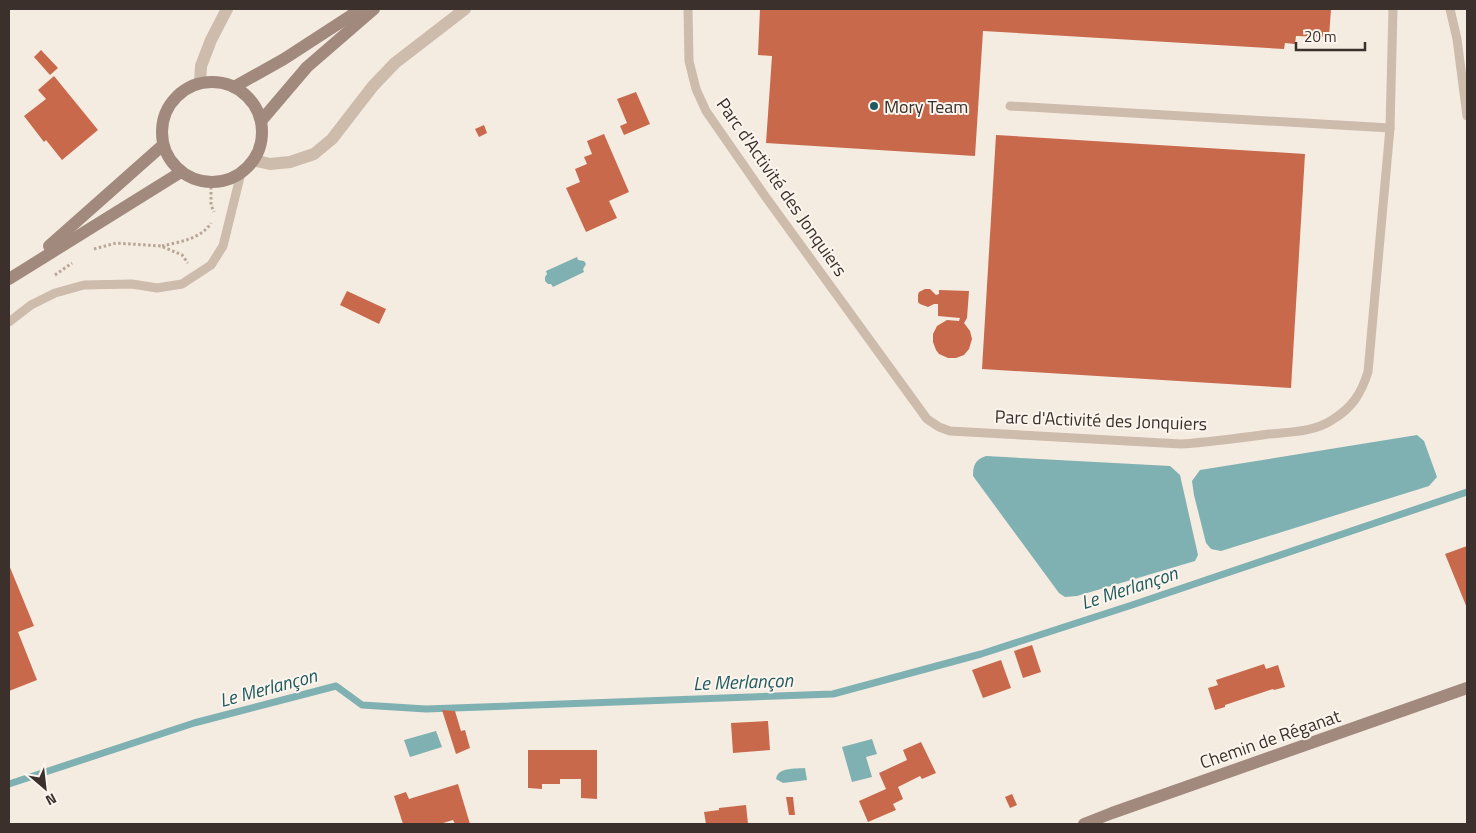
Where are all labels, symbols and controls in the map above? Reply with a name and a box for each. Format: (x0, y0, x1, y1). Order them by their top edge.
scale bar (1296, 20, 1365, 52)
text: 20 m (1304, 25, 1337, 48)
street label: Parc d'Activité des Jonquiers (710, 92, 854, 282)
place label: Mory Team (884, 93, 968, 120)
marker: Mory Team (868, 100, 880, 112)
street label: Parc d'Activité des Jonquiers (994, 403, 1208, 437)
water label: Le Merlançon (1077, 558, 1181, 616)
water label: Le Merlançon (216, 660, 321, 714)
water label: Le Merlançon (693, 665, 794, 697)
street label: Chemin de Réganat (1196, 702, 1345, 776)
north arrow (20, 763, 70, 813)
text: N (42, 788, 61, 811)

